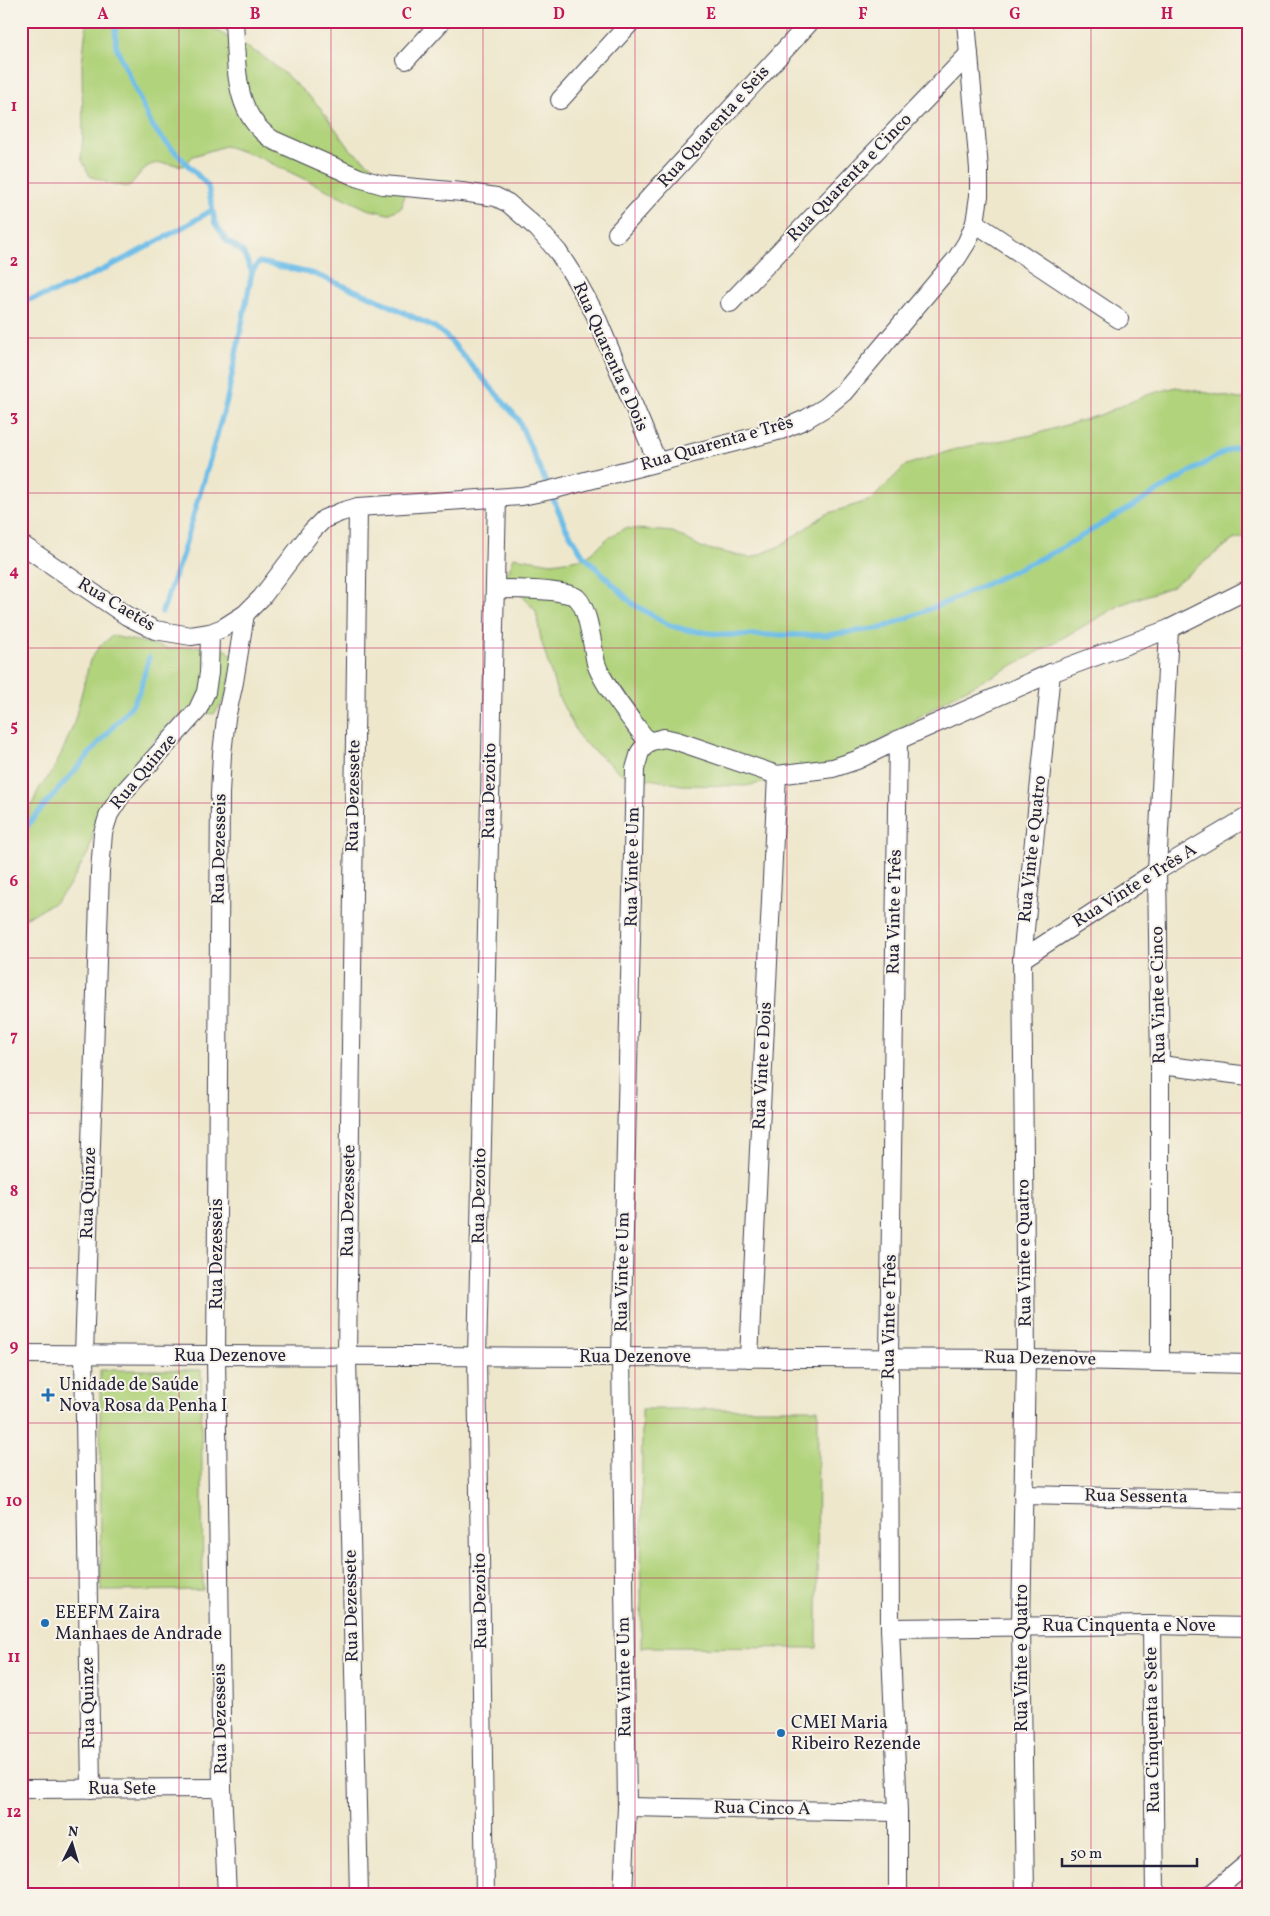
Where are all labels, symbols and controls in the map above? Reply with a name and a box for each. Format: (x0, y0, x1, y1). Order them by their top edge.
text: A (97, 4, 109, 26)
text: B (250, 4, 261, 26)
text: C (402, 4, 412, 26)
text: D (553, 4, 565, 26)
text: E (706, 4, 716, 26)
text: F (858, 4, 868, 26)
text: G (1009, 4, 1021, 26)
text: H (1161, 4, 1173, 26)
street label: Rua Quarenta e Seis (652, 60, 776, 194)
text: 1 (11, 96, 17, 118)
street label: Rua Quarenta e Cinco (782, 108, 918, 248)
text: 2 (10, 251, 18, 273)
street label: Rua Quarenta e Dois (566, 278, 654, 436)
text: 3 (10, 406, 18, 428)
street label: Rua Quarenta e Três (638, 410, 796, 478)
text: 4 (9, 561, 19, 583)
street label: Rua Caetés (72, 572, 160, 638)
text: 5 (10, 716, 18, 738)
street label: Rua Quinze (105, 729, 183, 815)
street label: Rua Dezessete (341, 739, 367, 853)
street label: Rua Dezoito (477, 743, 503, 839)
street label: Rua Vinte e Quatro (1013, 774, 1053, 924)
street label: Rua Dezesseis (207, 793, 233, 905)
street label: Rua Vinte e Um (619, 806, 647, 928)
street label: Rua Vinte e Três A (1068, 838, 1202, 934)
street label: Rua Vinte e Três (881, 849, 909, 975)
text: 6 (10, 871, 19, 893)
street label: Rua Vinte e Cinco (1145, 926, 1173, 1064)
street label: Rua Vinte e Dois (747, 1001, 779, 1131)
text: 7 (10, 1026, 18, 1048)
street label: Rua Dezessete (336, 1144, 362, 1258)
street label: Rua Quinze (75, 1147, 103, 1239)
street label: Rua Dezoito (467, 1148, 493, 1244)
street label: Rua Vinte e Quatro (1011, 1179, 1039, 1327)
text: 8 (10, 1181, 18, 1203)
street label: Rua Dezesseis (205, 1198, 230, 1310)
street label: Rua Vinte e Um (609, 1211, 637, 1333)
street label: Rua Vinte e Três (876, 1254, 904, 1380)
text: 9 (10, 1336, 19, 1358)
street label: Rua Dezenove (174, 1344, 286, 1369)
street label: Rua Dezenove (579, 1345, 691, 1370)
street label: Rua Dezenove (984, 1346, 1096, 1372)
place label: Unidade de Saúde Nova Rosa da Penha I (59, 1373, 227, 1419)
marker: Unidade de Saúde Nova Rosa da Penha I (41, 1388, 55, 1402)
street label: Rua Sessenta (1084, 1484, 1188, 1510)
text: 10 (6, 1491, 22, 1513)
street label: Rua Dezessete (339, 1549, 365, 1663)
street label: Rua Dezoito (468, 1553, 494, 1649)
street label: Rua Vinte e Quatro (1010, 1584, 1035, 1732)
place label: EEEFM Zaira Manhaes de Andrade (55, 1601, 222, 1647)
street label: Rua Cinquenta e Nove (1042, 1614, 1216, 1639)
street label: Rua Vinte e Um (611, 1616, 639, 1738)
marker: EEEFM Zaira Manhaes de Andrade (39, 1617, 51, 1629)
text: 11 (8, 1647, 20, 1669)
street label: Rua Cinquenta e Sete (1139, 1647, 1167, 1813)
street label: Rua Quinze (76, 1657, 102, 1749)
street label: Rua Dezesseis (208, 1663, 234, 1775)
place label: CMEI Maria Ribeiro Rezende (791, 1711, 921, 1757)
marker: CMEI Maria Ribeiro Rezende (775, 1727, 787, 1739)
street label: Rua Sete (88, 1777, 156, 1802)
street label: Rua Cinco A (713, 1796, 811, 1822)
text: 12 (7, 1802, 21, 1824)
north arrow (48, 1818, 98, 1868)
text: N (67, 1823, 79, 1842)
scale bar (1062, 1836, 1198, 1868)
text: 50 m (1070, 1844, 1102, 1865)

